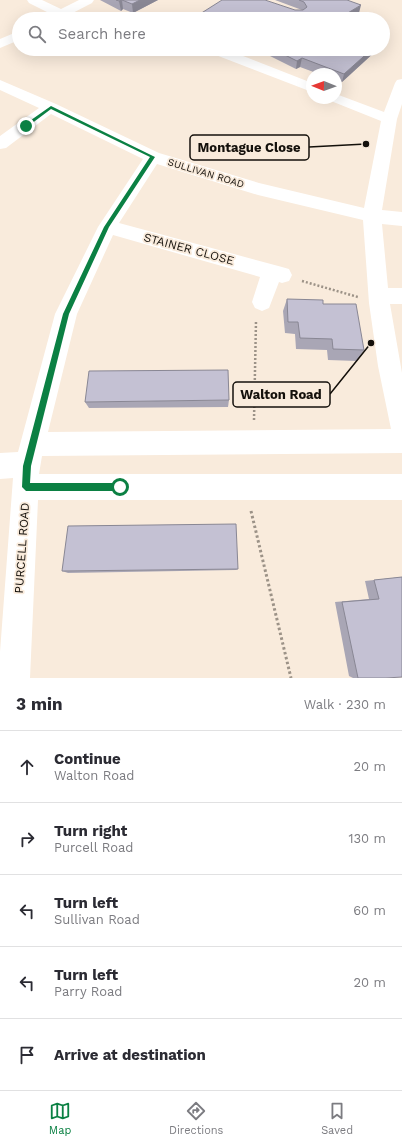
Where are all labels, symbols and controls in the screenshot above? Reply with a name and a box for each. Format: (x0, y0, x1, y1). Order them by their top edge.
search box (12, 12, 390, 56)
icon: search (26, 23, 48, 45)
text: Search here (58, 25, 146, 43)
north arrow (306, 68, 342, 104)
route end (17, 117, 35, 135)
callout: Montague Close (190, 135, 309, 160)
text: Montague Close (198, 140, 301, 155)
street label: SULLIVAN ROAD (166, 156, 246, 190)
street label: STAINER CLOSE (142, 230, 236, 268)
callout: Walton Road (233, 382, 330, 407)
text: Walton Road (240, 387, 322, 402)
route start (111, 478, 129, 496)
street label: PURCELL ROAD (12, 502, 32, 594)
text: 3 min (16, 694, 62, 714)
text: Walk · 230 m (304, 697, 386, 712)
text: Continue (54, 750, 121, 768)
icon: ahead (16, 756, 38, 778)
text: 20 m (354, 759, 386, 774)
text: Walton Road (54, 768, 135, 783)
text: Turn right (54, 822, 127, 840)
icon: right (16, 828, 38, 850)
text: 130 m (348, 831, 386, 846)
text: Purcell Road (54, 840, 134, 855)
text: Turn left (54, 894, 118, 912)
icon: left (16, 900, 38, 922)
text: 60 m (353, 903, 386, 918)
text: Sullivan Road (54, 912, 140, 927)
text: Turn left (54, 966, 118, 984)
icon: left (16, 972, 38, 994)
text: 20 m (354, 975, 386, 990)
text: Parry Road (54, 984, 122, 999)
icon: arrive (16, 1044, 38, 1066)
text: Arrive at destination (54, 1046, 206, 1064)
tab: Map (49, 1100, 71, 1137)
tab: Directions (169, 1100, 223, 1137)
tab: Saved (321, 1100, 353, 1137)

